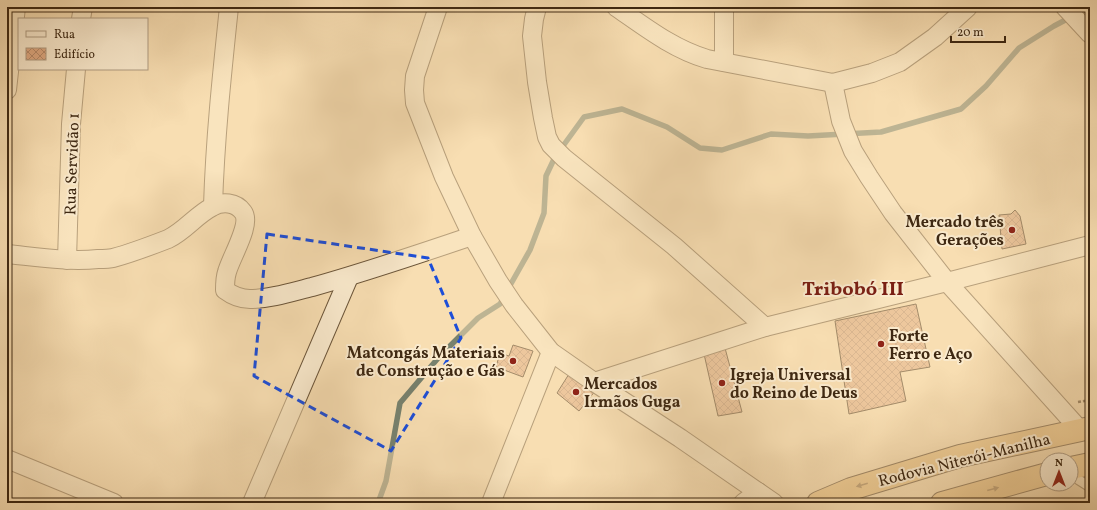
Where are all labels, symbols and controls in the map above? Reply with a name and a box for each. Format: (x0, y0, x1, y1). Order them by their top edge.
legend (18, 18, 148, 70)
scale bar (951, 18, 1005, 44)
text: 20 m (957, 25, 984, 41)
text: Rua (54, 27, 75, 43)
text: Edifício (54, 47, 95, 63)
street label: Rua Servidão 1 (60, 112, 86, 216)
place label: Mercado três Gerações (906, 212, 1004, 252)
marker: Mercado três Gerações (1007, 225, 1017, 235)
district label: Tribobó III (802, 276, 904, 304)
place label: Forte Ferro e Aço (889, 326, 972, 366)
marker: Forte Ferro e Aço (876, 339, 886, 349)
place label: Matcongás Materiais de Construção e Gás (347, 343, 505, 383)
marker: Matcongás Materiais de Construção e Gás (508, 356, 518, 366)
place label: Igreja Universal do Reino de Deus (730, 365, 858, 405)
place label: Mercados Irmãos Guga (584, 374, 681, 414)
marker: Igreja Universal do Reino de Deus (717, 378, 727, 388)
marker: Mercados Irmãos Guga (571, 387, 581, 397)
street label: Rodovia Niterói-Manilha (876, 429, 1053, 493)
north arrow (1039, 452, 1079, 492)
text: N (1055, 456, 1063, 471)
one-way arrow (856, 482, 868, 488)
one-way arrow (987, 486, 999, 492)

